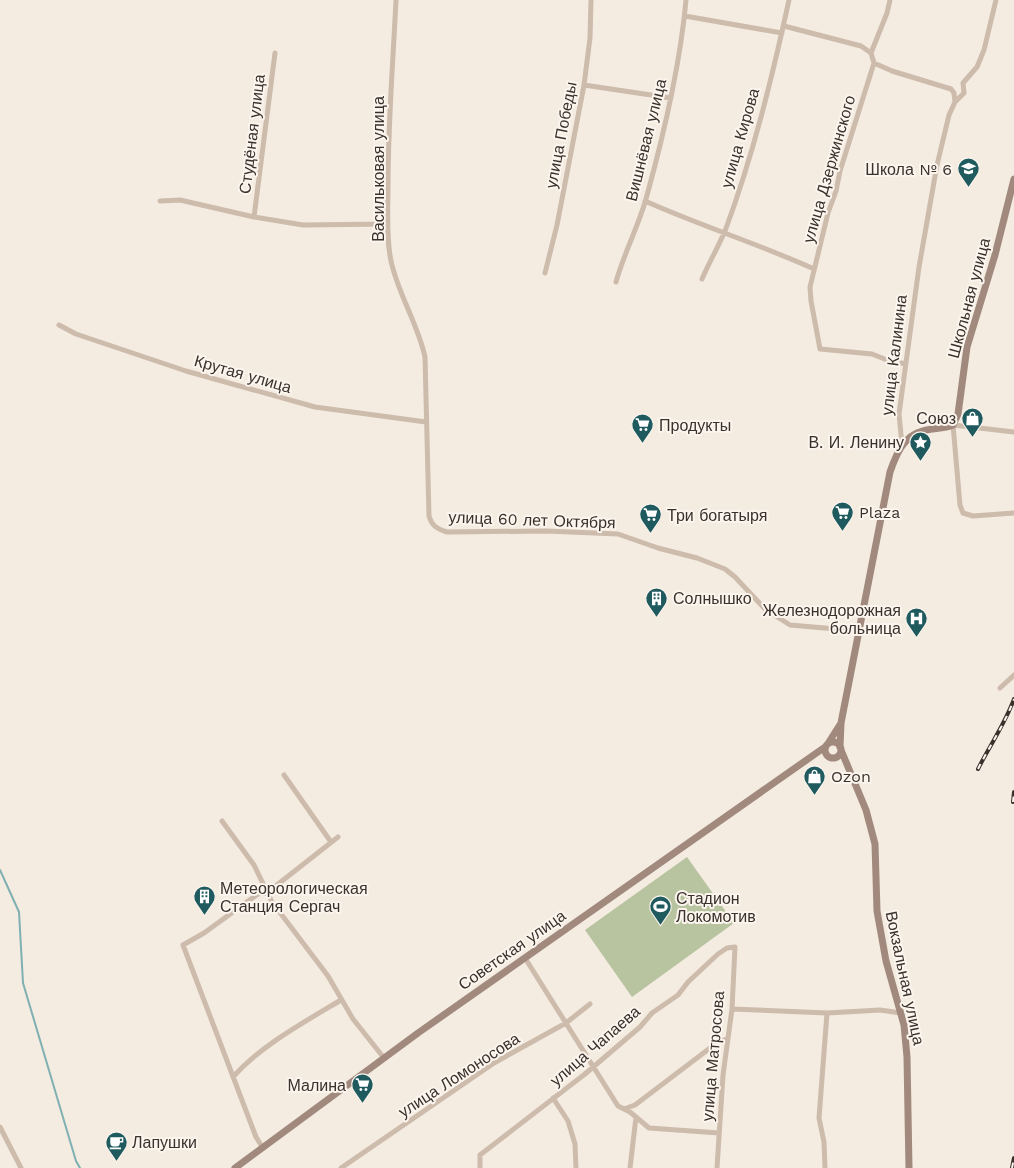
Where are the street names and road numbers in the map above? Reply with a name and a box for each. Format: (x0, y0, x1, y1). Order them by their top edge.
street label: Студёная улица (235, 73, 269, 195)
street label: Вишнёвая улица (622, 77, 670, 203)
street label: улица Победы (541, 80, 581, 190)
street label: улица Кирова (717, 86, 763, 190)
street label: улица Дзержинского (799, 93, 859, 245)
street label: Васильковая улица (369, 96, 388, 242)
street label: Школьная улица (944, 236, 994, 360)
street label: улица Калинина (877, 293, 911, 416)
street label: Крутая улица (192, 351, 294, 397)
street label: улица 60 лет Октября (448, 508, 616, 532)
street label: Советская улица (455, 906, 569, 994)
street label: Вокзальная улица (882, 909, 929, 1047)
street label: улица Матросова (698, 990, 728, 1122)
street label: улица Чапаева (546, 1002, 644, 1090)
street label: улица Ломоносова (395, 1029, 523, 1121)

